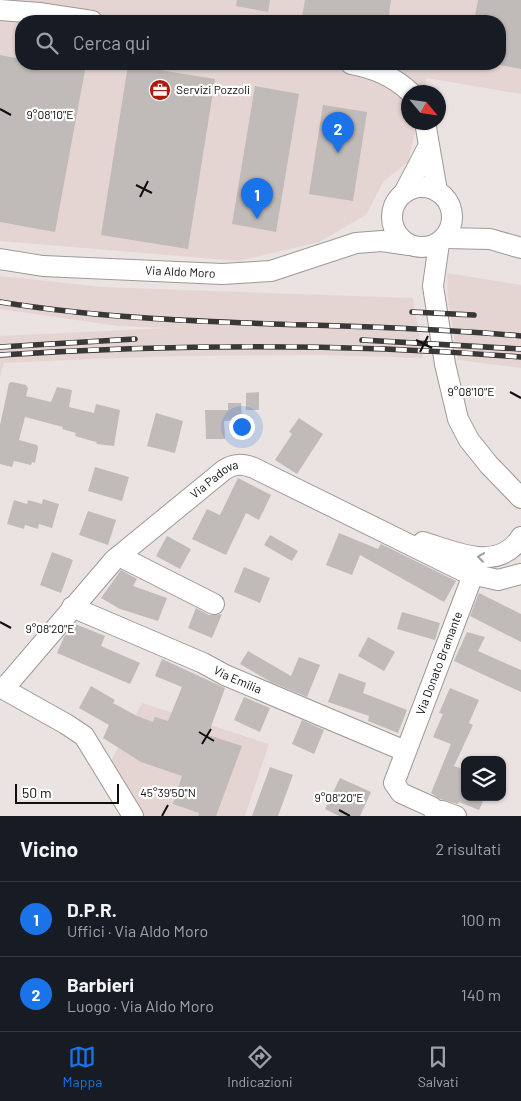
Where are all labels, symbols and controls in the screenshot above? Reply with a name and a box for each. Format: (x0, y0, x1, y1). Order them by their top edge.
search box (15, 15, 506, 70)
icon: search (33, 29, 61, 57)
text: Cerca qui (73, 31, 150, 54)
office icon: Servizi Pozzoli (148, 78, 172, 102)
place label: Servizi Pozzoli (176, 82, 250, 96)
north arrow (401, 85, 446, 130)
text: 9°08'10"E (27, 107, 73, 121)
pin: 2 (322, 112, 354, 153)
pin: 1 (241, 178, 273, 219)
street label: Via Aldo Moro (145, 263, 216, 280)
text: 9°08'10"E (448, 384, 494, 398)
your location (229, 414, 255, 440)
street label: Via Padova (187, 457, 239, 501)
one-way arrow (476, 552, 484, 563)
street label: Via Donato Bramante (412, 609, 464, 717)
text: 9°08'20"E (25, 621, 75, 635)
street label: Via Emilia (212, 662, 264, 696)
map controls (461, 756, 506, 801)
button: layers (461, 756, 506, 801)
scale bar (15, 781, 119, 804)
text: 50 m (22, 784, 51, 801)
text: 45°39'50"N (140, 785, 196, 799)
text: 9°08'20"E (314, 790, 364, 804)
text: Vicino (20, 836, 78, 861)
text: 2 risultati (436, 839, 501, 858)
text: D.P.R. (67, 898, 117, 921)
text: 1 (33, 910, 39, 929)
text: 100 m (461, 910, 501, 929)
text: Uffici · Via Aldo Moro (67, 921, 208, 940)
text: Barbieri (67, 973, 134, 996)
text: 2 (32, 985, 40, 1004)
text: 140 m (461, 985, 501, 1004)
text: Luogo · Via Aldo Moro (67, 996, 214, 1015)
tab: Mappa (63, 1043, 102, 1090)
tab: Indicazioni (227, 1043, 293, 1090)
tab: Salvati (418, 1043, 458, 1090)

